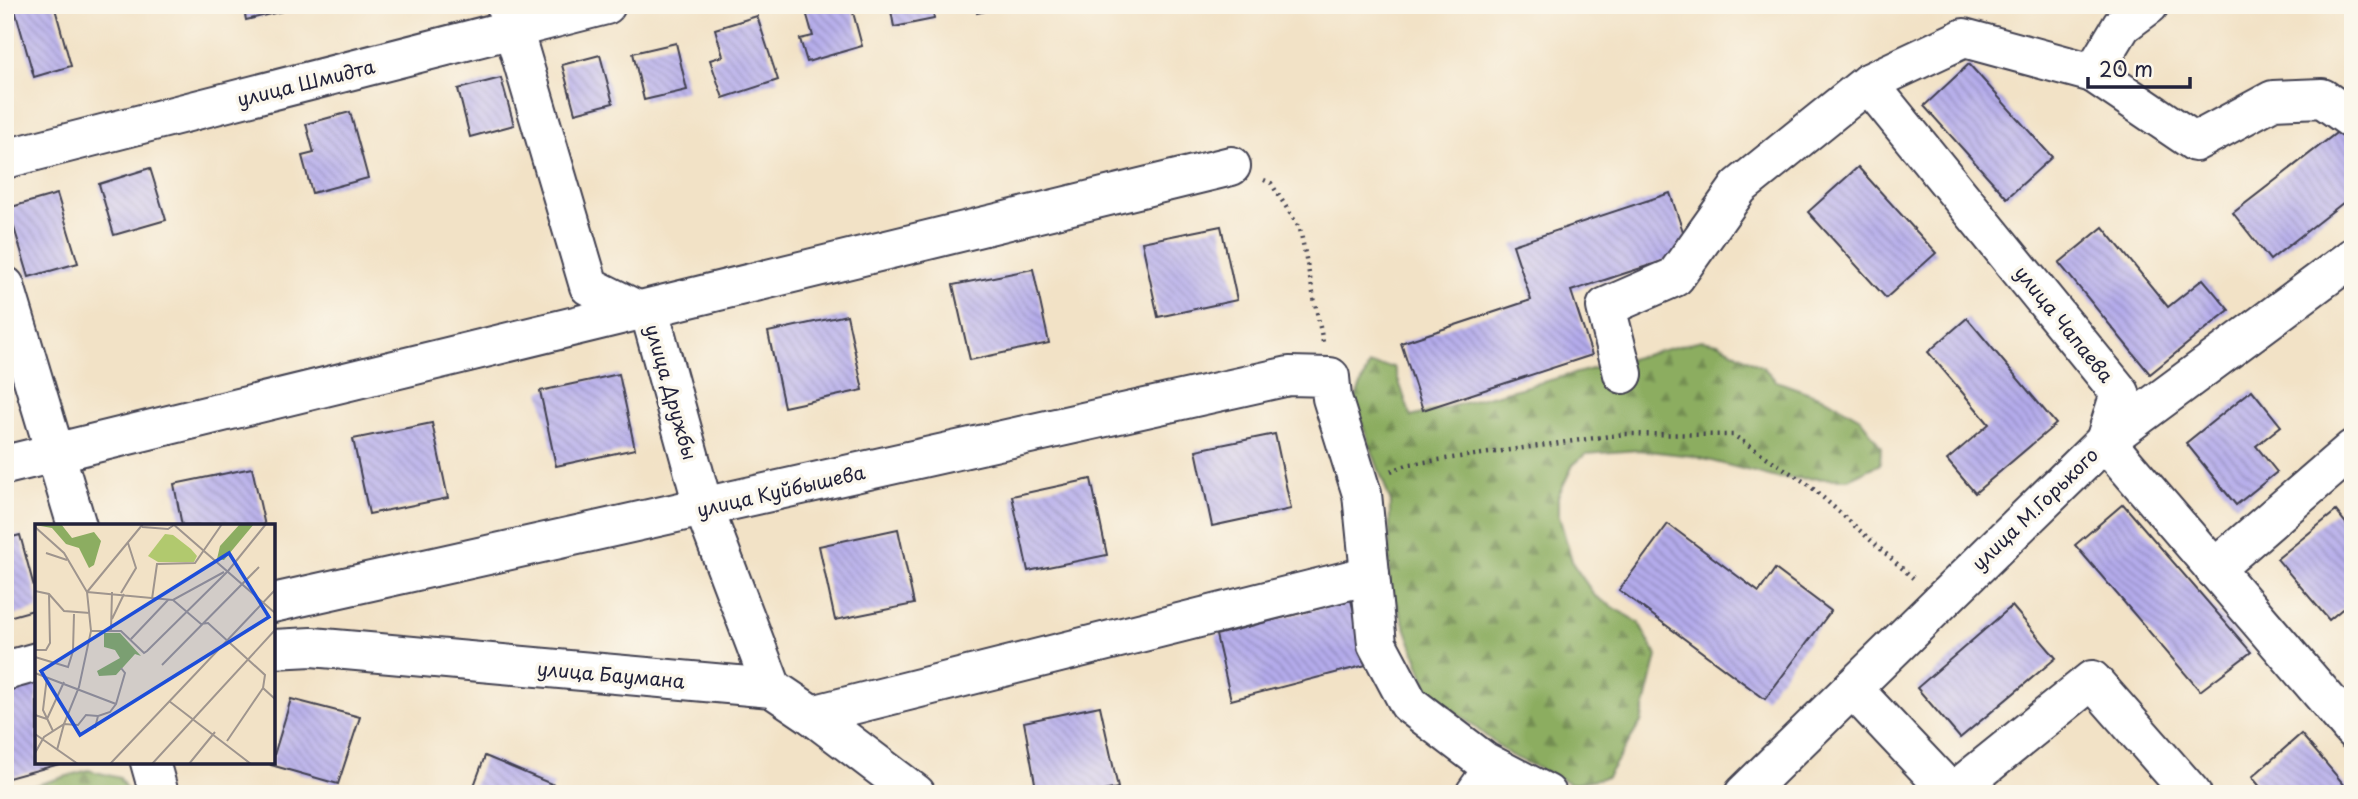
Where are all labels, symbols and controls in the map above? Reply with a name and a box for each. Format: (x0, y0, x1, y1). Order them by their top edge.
scale bar (2088, 46, 2190, 90)
street label: улица Шмидта (234, 51, 378, 113)
text: 20 m (2099, 52, 2153, 84)
street label: улица Чапаева (2009, 259, 2121, 388)
street label: улица Дружбы (639, 321, 705, 463)
street label: улица М.Горького (1965, 440, 2104, 576)
street label: улица Куйбышева (694, 457, 868, 523)
inset map (35, 524, 275, 764)
street label: улица Баумана (536, 654, 686, 694)

